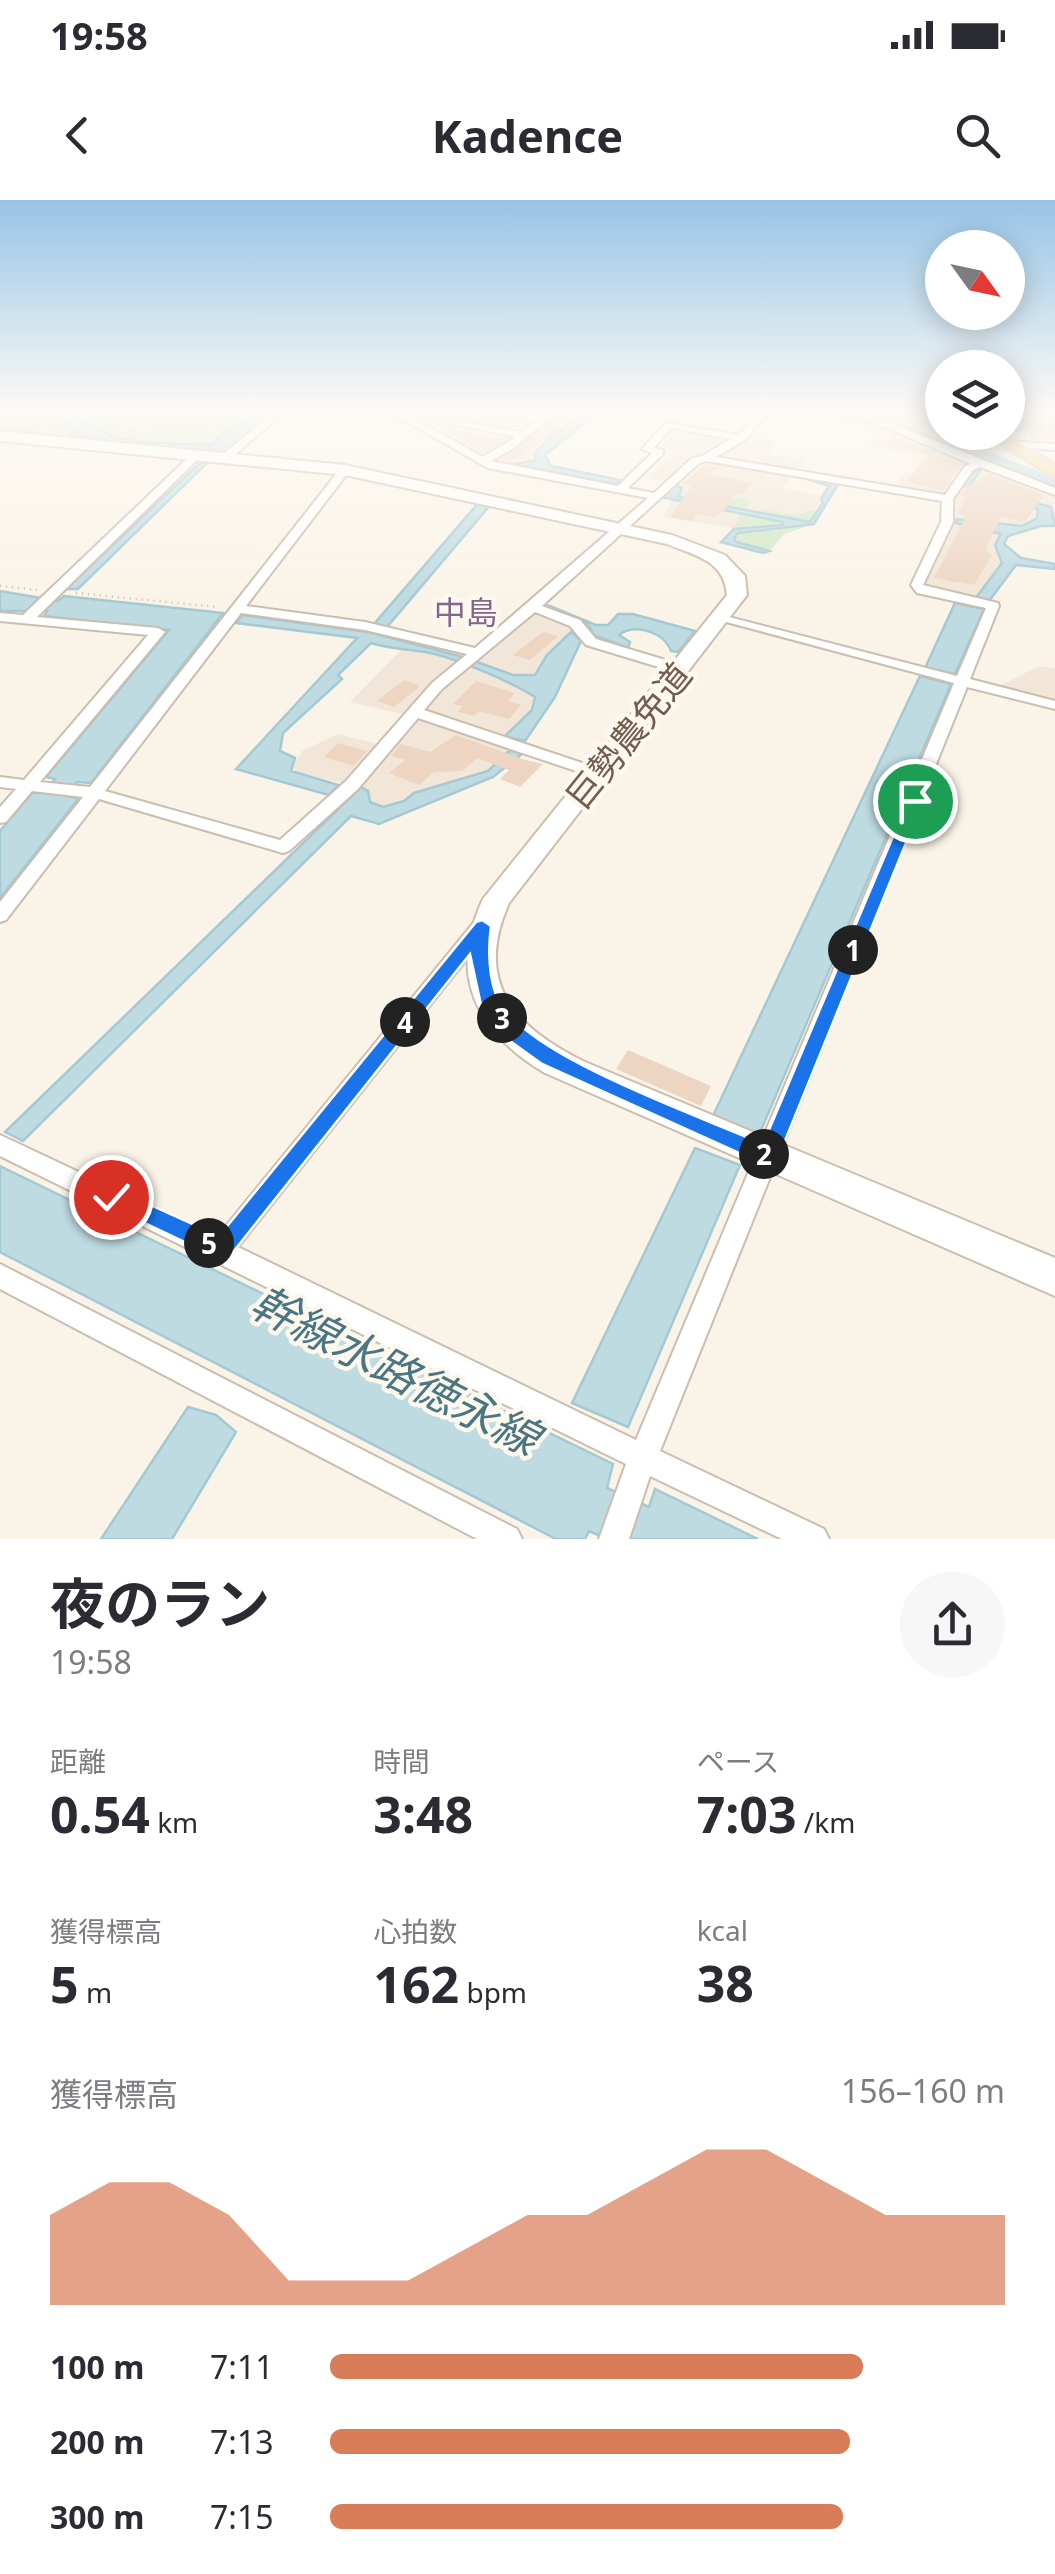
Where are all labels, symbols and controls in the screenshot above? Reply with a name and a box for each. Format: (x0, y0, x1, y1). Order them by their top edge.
text: 19:58 (50, 9, 148, 61)
text: Kadence (432, 105, 623, 166)
icon: back (50, 108, 105, 163)
icon: search (950, 108, 1005, 163)
north arrow (925, 230, 1025, 330)
map controls (925, 230, 1025, 450)
button: layers (925, 350, 1025, 450)
district label: 中島 (434, 590, 498, 633)
street label: 巨勢農免道 (555, 652, 701, 818)
pin (873, 759, 958, 844)
icon: arrive (888, 774, 943, 829)
pin: 1 (828, 925, 878, 975)
text: 1 (845, 931, 861, 969)
pin: 3 (477, 993, 527, 1043)
pin: 4 (380, 997, 430, 1047)
text: 3 (494, 999, 510, 1037)
text: 4 (397, 1003, 413, 1041)
pin: 2 (739, 1129, 789, 1179)
text: 2 (756, 1135, 772, 1173)
pin (69, 1155, 154, 1240)
icon: check (84, 1170, 139, 1225)
pin: 5 (184, 1218, 234, 1268)
text: 5 (201, 1224, 217, 1262)
water label: 幹線水路徳永線 (242, 1270, 555, 1470)
text: 夜のラン (50, 1565, 270, 1640)
button: share (900, 1572, 1005, 1677)
text: 19:58 (50, 1640, 132, 1683)
text: 距離 (50, 1742, 106, 1780)
text: 時間 (373, 1742, 429, 1780)
text: ペース (697, 1742, 779, 1780)
text: 0.54 (50, 1780, 150, 1848)
text: 3:48 (373, 1780, 473, 1848)
text: 7:03 (697, 1780, 797, 1848)
text: km (150, 1803, 198, 1841)
text: /km (797, 1803, 855, 1841)
text: kcal (697, 1911, 748, 1949)
text: 獲得標高 (50, 1912, 162, 1950)
text: 心拍数 (373, 1912, 457, 1950)
text: 38 (697, 1949, 754, 2017)
text: 5 (50, 1950, 79, 2018)
text: 162 (373, 1950, 459, 2018)
text: m (79, 1973, 112, 2011)
text: bpm (459, 1973, 527, 2011)
text: 156–160 m (841, 2069, 1005, 2112)
text: 獲得標高 (50, 2072, 178, 2115)
text: 100 m (50, 2345, 144, 2388)
text: 7:11 (210, 2345, 274, 2388)
text: 200 m (50, 2420, 144, 2463)
text: 7:13 (210, 2420, 274, 2463)
text: 300 m (50, 2495, 144, 2538)
text: 7:15 (210, 2495, 274, 2538)

